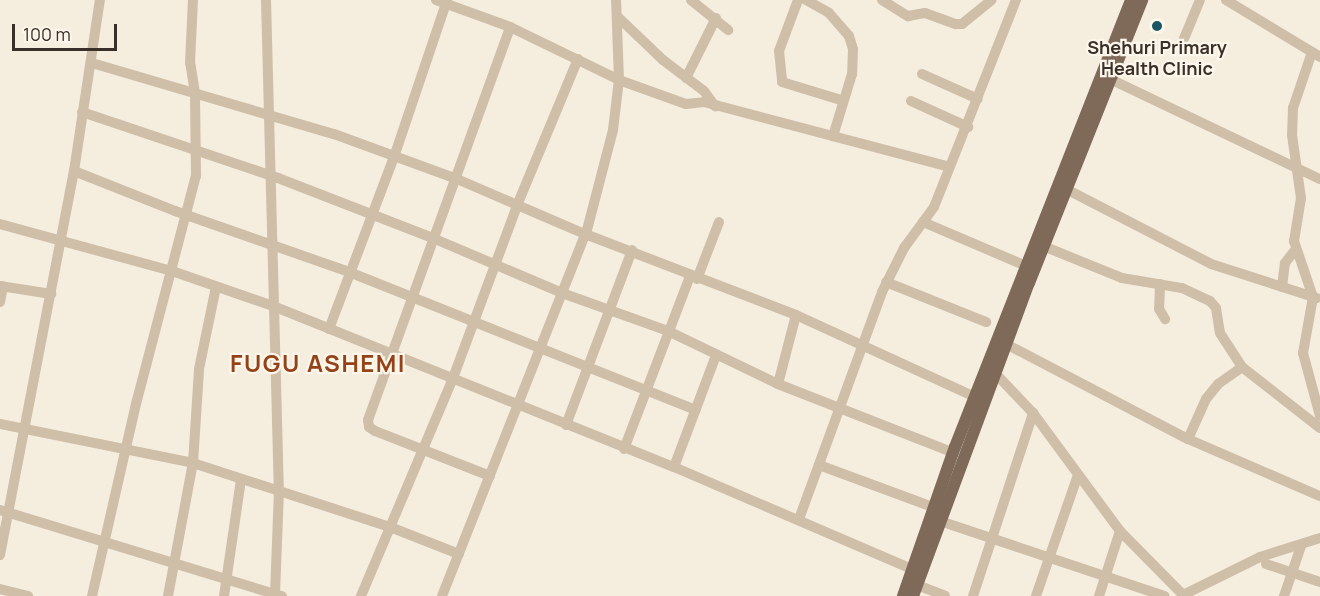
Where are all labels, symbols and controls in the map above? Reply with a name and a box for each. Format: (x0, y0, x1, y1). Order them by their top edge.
scale bar (15, 12, 120, 50)
marker: Shehuri Primary Health Clinic (1148, 17, 1166, 35)
text: 100 m (23, 22, 71, 46)
place label: Shehuri Primary Health Clinic (1087, 37, 1227, 80)
district label: FUGU ASHEMI (230, 349, 406, 377)

